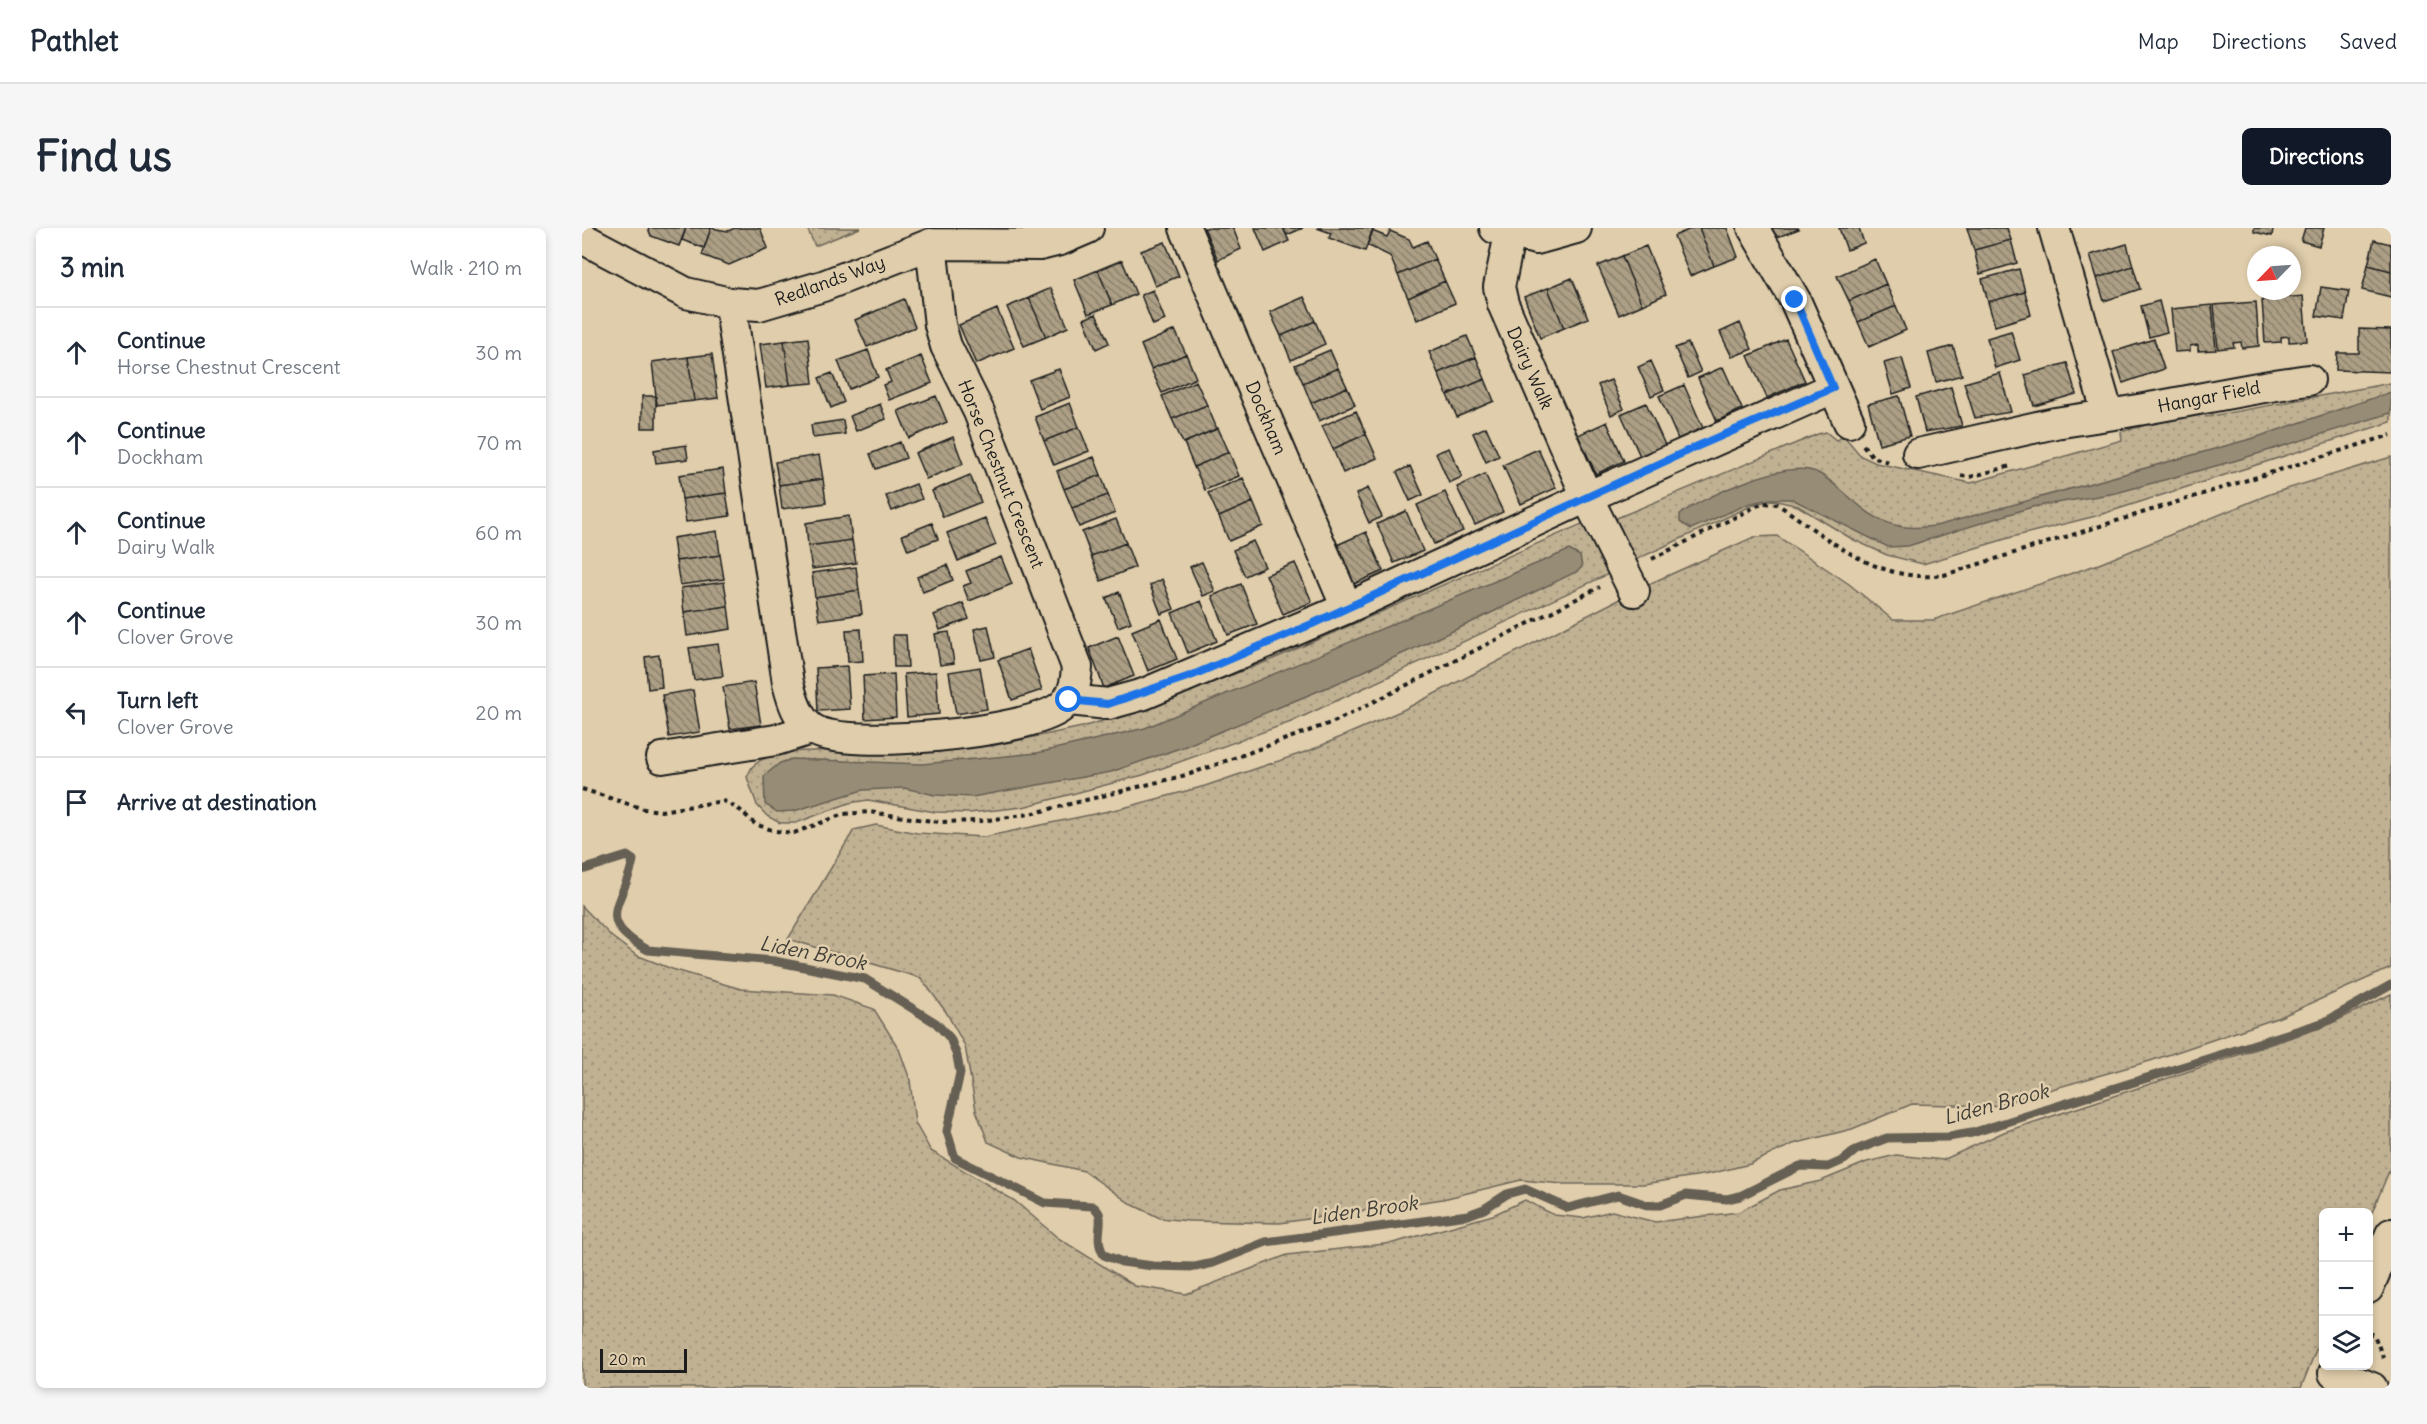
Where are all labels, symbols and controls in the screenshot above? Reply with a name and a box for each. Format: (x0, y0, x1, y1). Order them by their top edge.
text: Pathlet (30, 23, 119, 59)
text: Map (2138, 28, 2179, 55)
text: Directions (2212, 28, 2306, 55)
text: Saved (2339, 28, 2397, 55)
button: Directions (2242, 128, 2391, 185)
text: Find us (36, 130, 172, 182)
north arrow (2247, 246, 2301, 300)
street label: Redlands Way (772, 250, 888, 311)
text: 3 min (60, 251, 125, 284)
text: Walk · 210 m (410, 255, 522, 280)
route end (1781, 286, 1807, 312)
street label: Dairy Walk (1502, 323, 1559, 413)
text: Continue (117, 326, 206, 354)
icon: ahead (60, 336, 93, 369)
text: 30 m (475, 340, 522, 365)
text: Horse Chestnut Crescent (117, 354, 341, 379)
street label: Hangar Field (2156, 375, 2263, 418)
street label: Horse Chestnut Crescent (953, 376, 1050, 571)
street label: Dockham (1241, 378, 1292, 458)
text: Continue (117, 416, 206, 444)
icon: ahead (60, 426, 93, 459)
text: 70 m (477, 430, 522, 455)
text: Dockham (117, 444, 203, 469)
text: Continue (117, 506, 206, 534)
icon: ahead (60, 516, 93, 549)
text: 60 m (475, 520, 522, 545)
text: Dairy Walk (117, 534, 215, 559)
text: Continue (117, 596, 206, 624)
icon: ahead (60, 606, 93, 639)
text: 30 m (475, 610, 522, 635)
text: Clover Grove (117, 624, 233, 649)
text: Turn left (117, 686, 198, 714)
route start (1055, 686, 1081, 712)
icon: left (60, 696, 93, 729)
text: 20 m (476, 700, 522, 725)
text: Clover Grove (117, 714, 233, 739)
icon: arrive (60, 786, 93, 819)
text: Arrive at destination (117, 788, 317, 816)
water label: Liden Brook (758, 930, 870, 975)
water label: Liden Brook (1941, 1077, 2053, 1130)
water label: Liden Brook (1309, 1189, 1421, 1229)
map controls (2319, 1208, 2373, 1370)
button: + (2319, 1208, 2373, 1262)
button: − (2319, 1262, 2373, 1316)
button: layers (2319, 1316, 2373, 1370)
scale bar (600, 1346, 687, 1374)
text: 20 m (609, 1349, 646, 1369)

